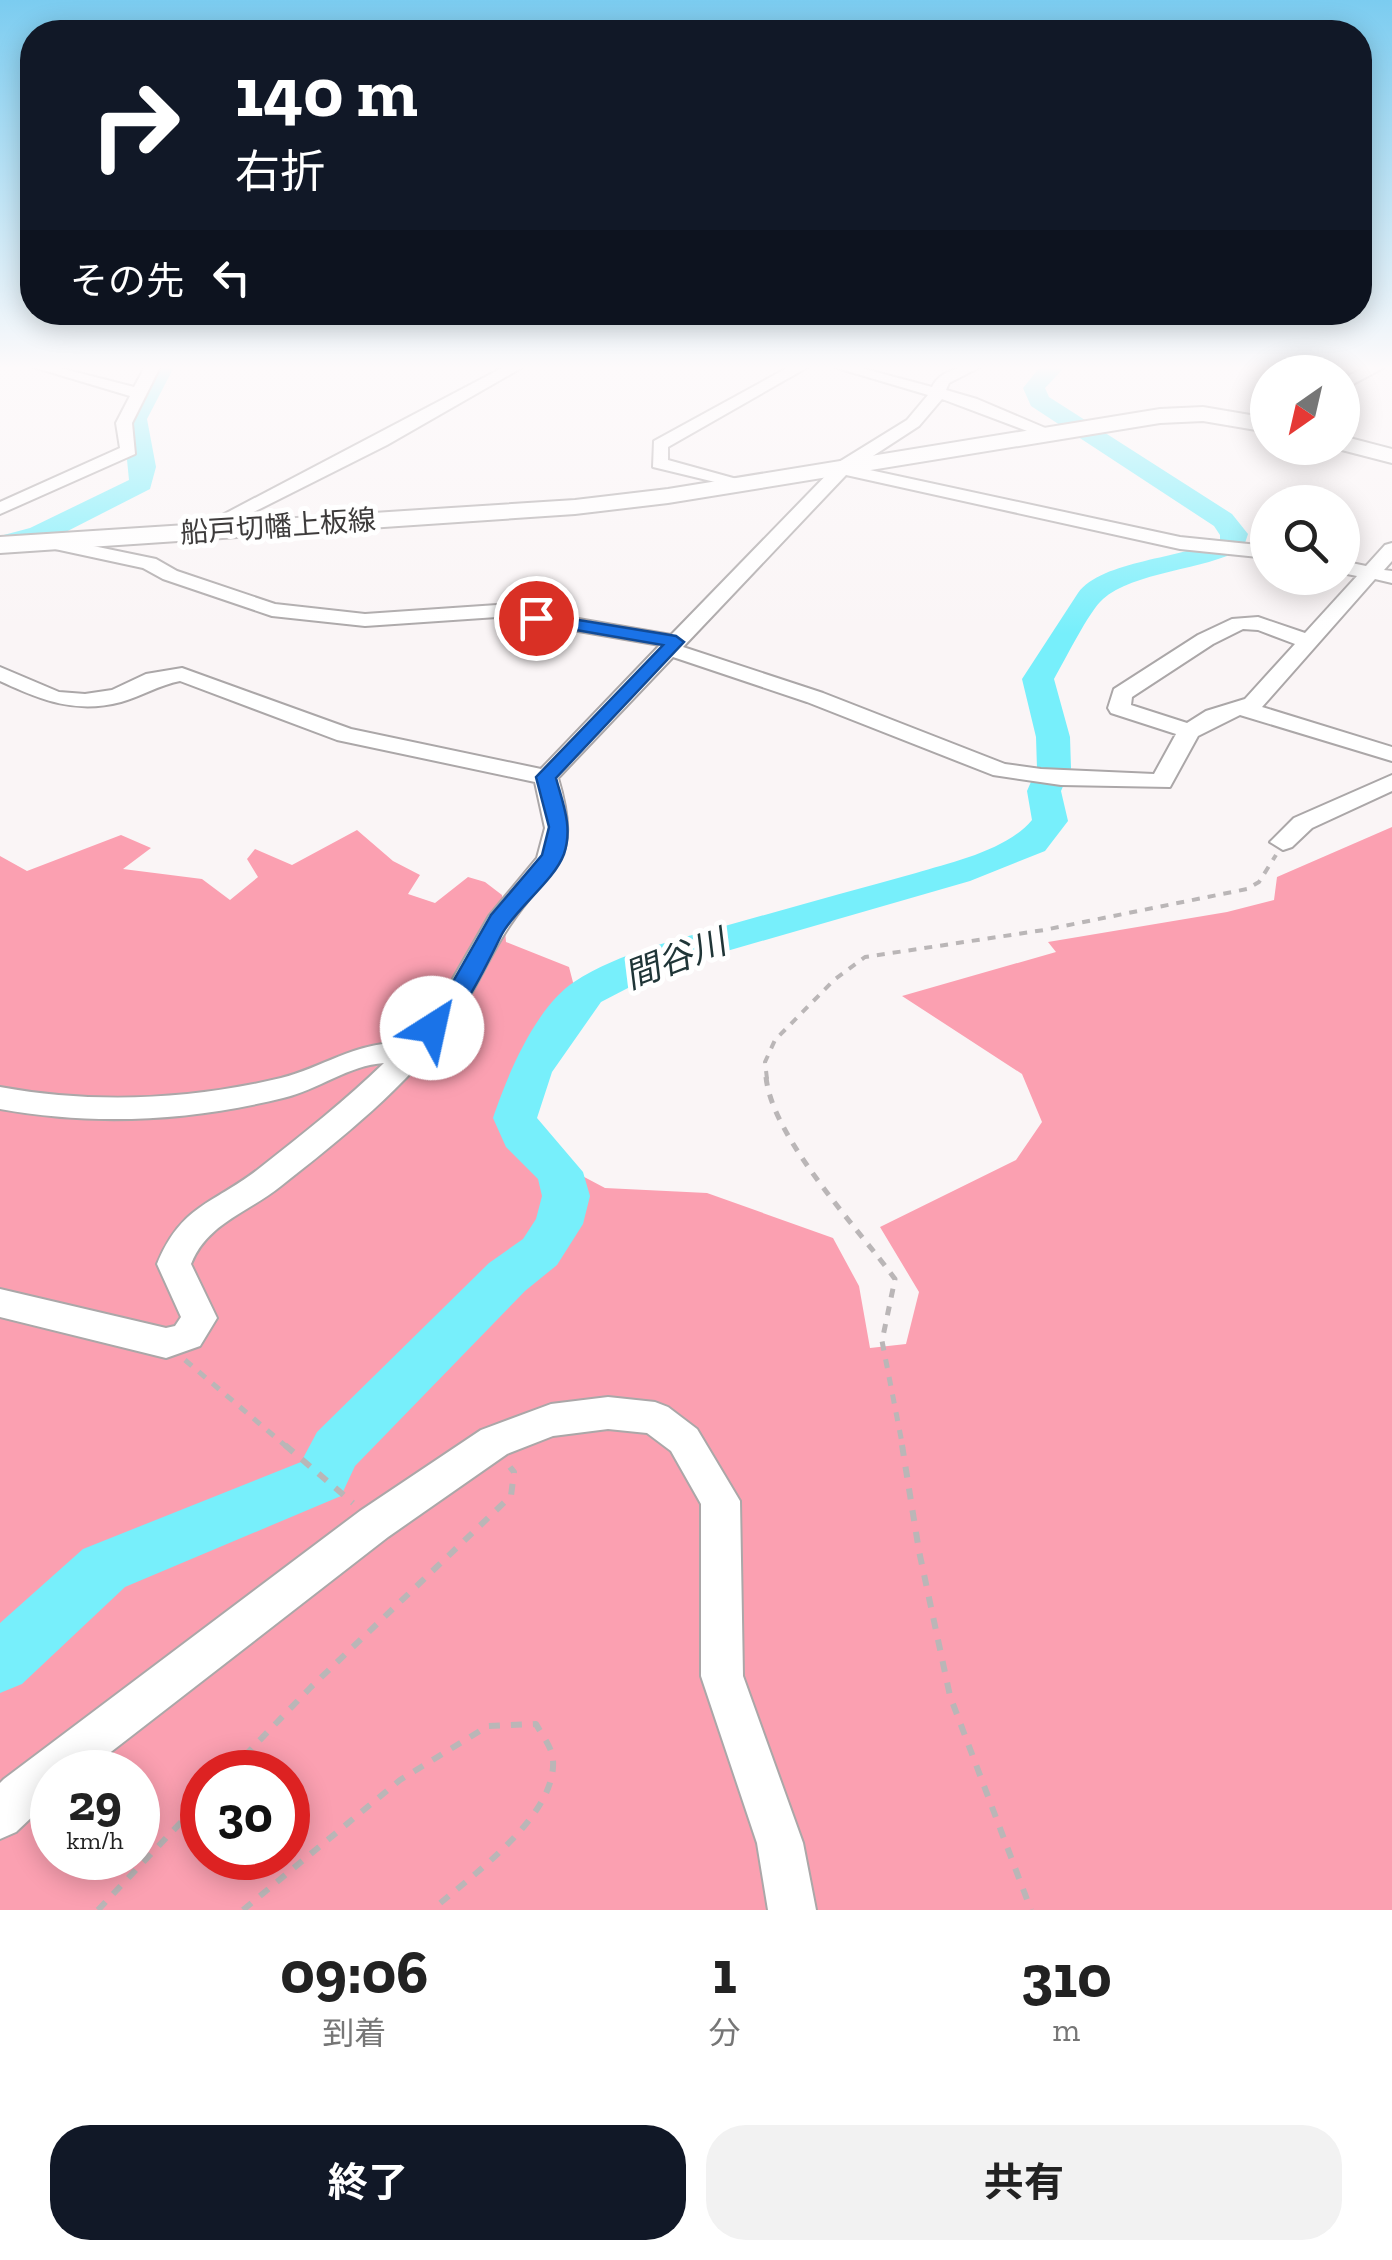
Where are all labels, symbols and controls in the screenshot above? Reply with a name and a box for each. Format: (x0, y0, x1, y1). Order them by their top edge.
text: 140 m (235, 50, 418, 134)
icon: right (70, 60, 200, 190)
text: 右折 (235, 145, 325, 199)
icon: left (204, 250, 259, 305)
text: その先 (70, 258, 184, 304)
north arrow (1250, 355, 1360, 465)
map controls (1250, 355, 1360, 595)
button: search (1250, 485, 1360, 595)
street label: 船戸切幡上板線 (179, 503, 377, 550)
pin (494, 576, 579, 661)
icon: arrive (509, 591, 564, 646)
water label: 間谷川 (618, 919, 735, 997)
position arrow (380, 976, 484, 1080)
speed limit sign: 30 (180, 1750, 310, 1880)
text: 29 (68, 1773, 122, 1833)
text: km/h (66, 1825, 124, 1855)
text: 09:06 (280, 1936, 429, 2008)
text: 1 (713, 1936, 737, 2008)
text: 310 (1021, 1940, 1112, 2012)
text: m (1053, 2011, 1080, 2049)
text: 到着 (322, 2014, 386, 2052)
text: 分 (709, 2014, 741, 2052)
button: 終了 (50, 2125, 686, 2240)
button: 共有 (706, 2125, 1342, 2240)

